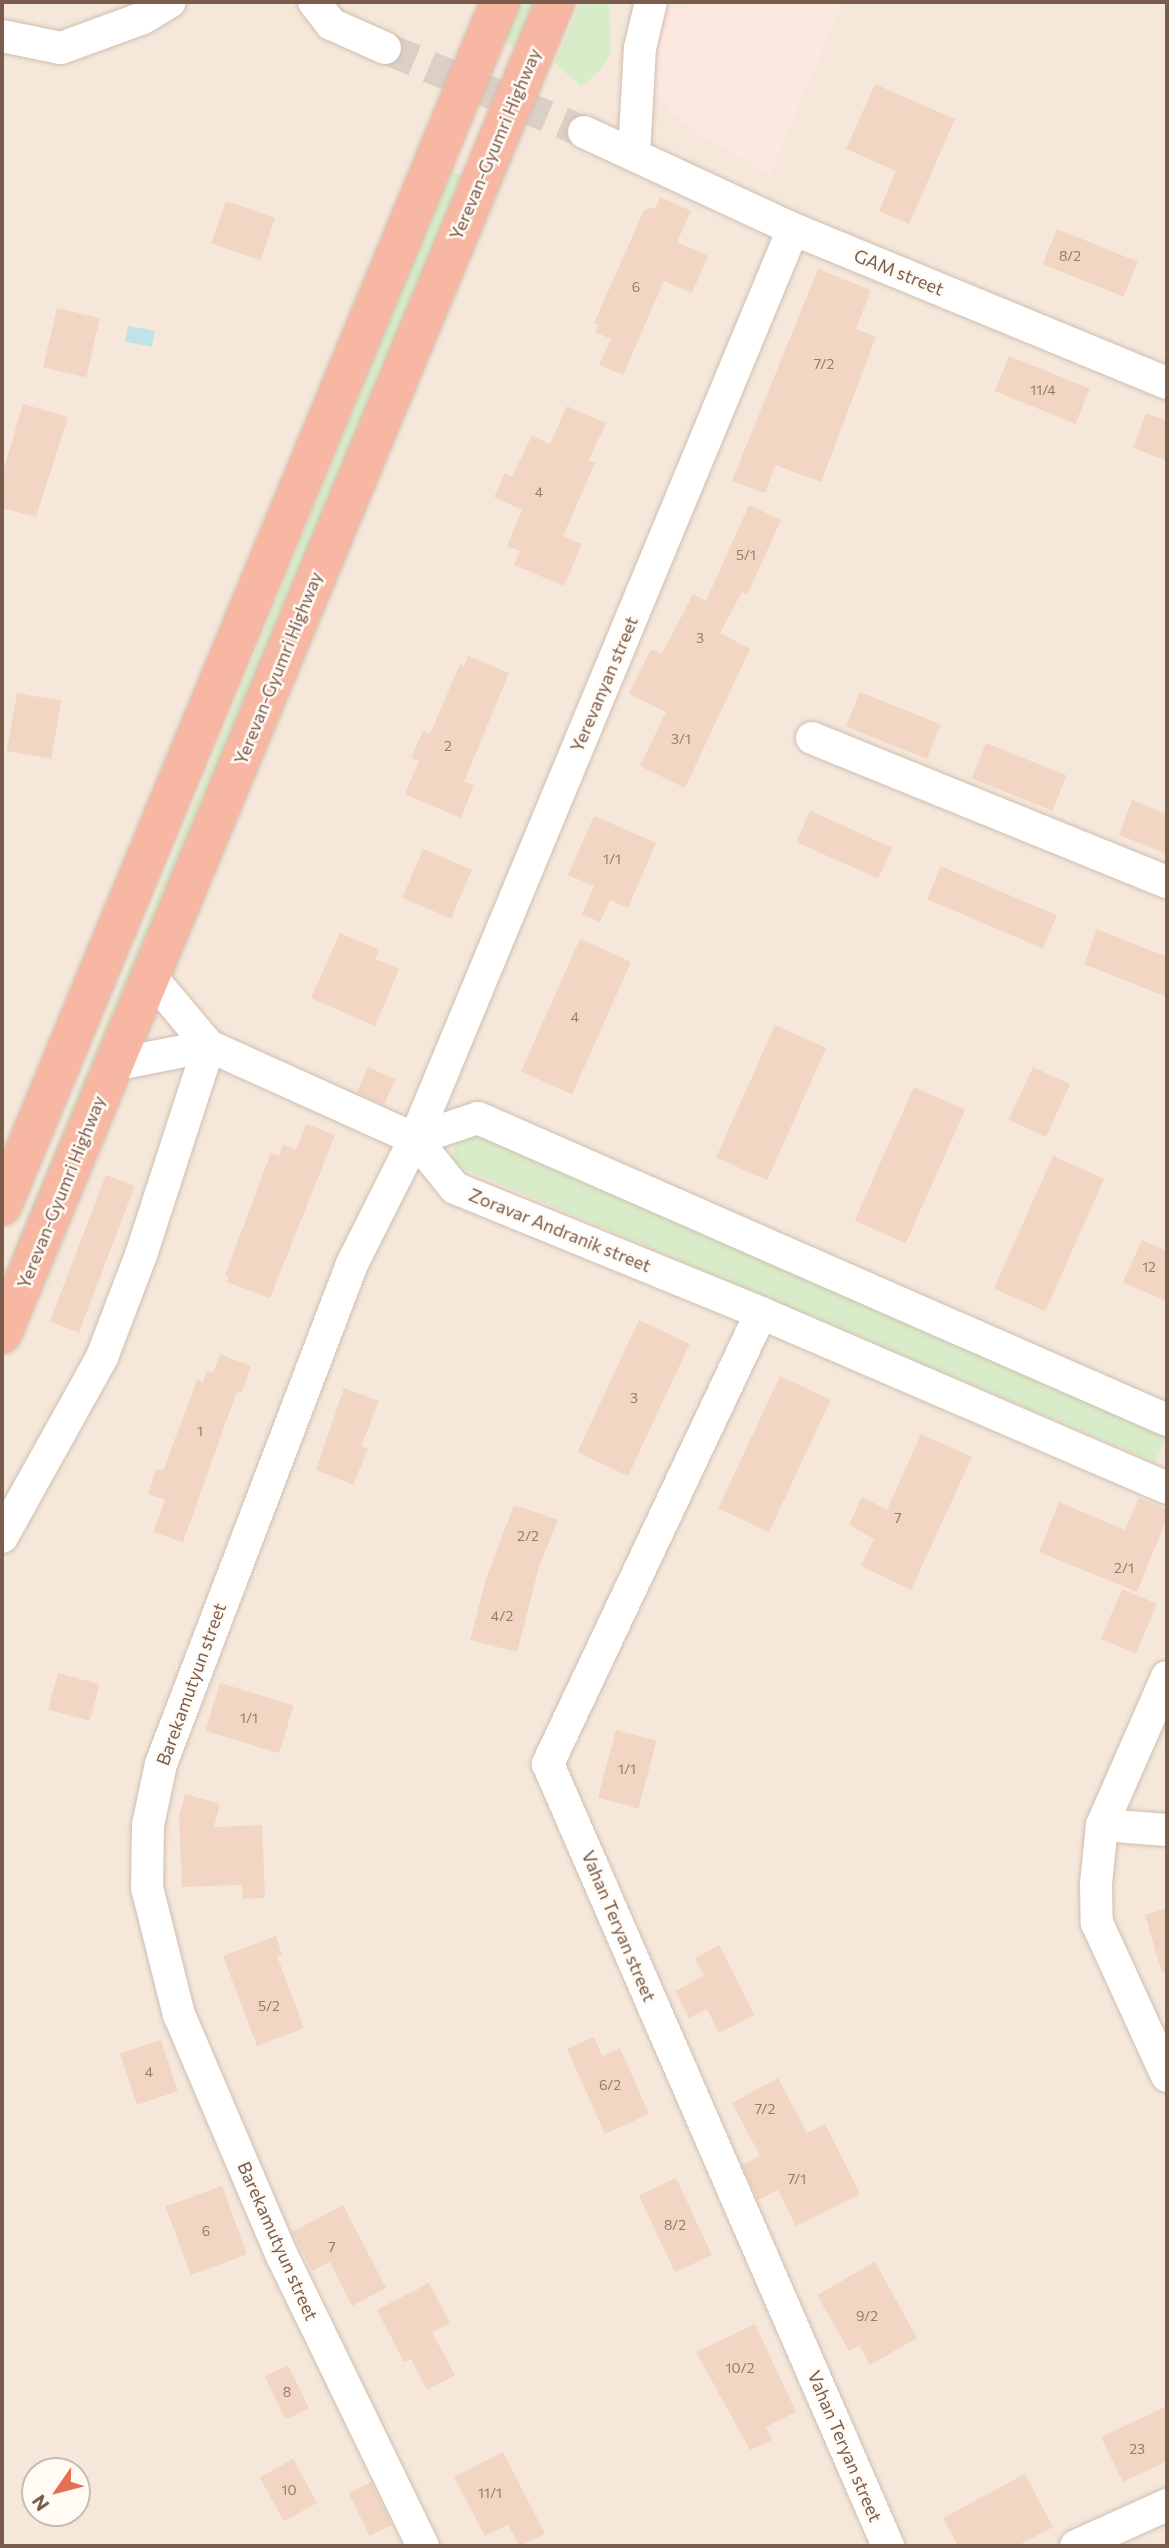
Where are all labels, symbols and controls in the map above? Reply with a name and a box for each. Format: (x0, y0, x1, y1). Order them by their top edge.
street label: Yerevan-Gyumri Highway (445, 45, 545, 243)
street label: GAM street (851, 244, 947, 300)
house number: 8/2 (1059, 248, 1081, 264)
house number: 6 (632, 279, 640, 295)
house number: 7/2 (814, 356, 834, 372)
house number: 11/4 (1030, 382, 1056, 398)
house number: 4 (535, 484, 543, 500)
house number: 5/1 (736, 547, 756, 563)
street label: Yerevan-Gyumri Highway (229, 568, 327, 768)
street label: Yerevanyan street (566, 613, 642, 755)
house number: 3 (696, 630, 704, 646)
house number: 3/1 (671, 731, 691, 747)
house number: 2 (444, 738, 452, 754)
house number: 1/1 (603, 851, 621, 867)
house number: 4 (571, 1009, 579, 1025)
street label: Yerevan-Gyumri Highway (12, 1092, 110, 1292)
street label: Zoravar Andranik street (466, 1184, 654, 1276)
house number: 12 (1142, 1259, 1156, 1275)
house number: 3 (630, 1390, 638, 1406)
house number: 1 (197, 1423, 203, 1439)
house number: 7 (894, 1510, 902, 1526)
house number: 2/2 (517, 1528, 539, 1544)
house number: 2/1 (1114, 1560, 1134, 1576)
street label: Barekamutyun street (152, 1600, 230, 1768)
house number: 4/2 (491, 1608, 513, 1624)
house number: 1/1 (240, 1710, 258, 1726)
house number: 1/1 (618, 1761, 636, 1777)
street label: Vahan Teryan street (577, 1847, 661, 2005)
house number: 5/2 (258, 1998, 280, 2014)
house number: 4 (145, 2064, 153, 2080)
house number: 6/2 (599, 2077, 621, 2093)
house number: 7/2 (755, 2101, 775, 2117)
street label: Barekamutyun street (233, 2158, 323, 2324)
house number: 7/1 (788, 2171, 806, 2187)
house number: 8/2 (664, 2217, 686, 2233)
house number: 6 (202, 2223, 210, 2239)
house number: 7 (328, 2239, 336, 2255)
house number: 9/2 (856, 2308, 878, 2324)
house number: 10/2 (726, 2360, 754, 2376)
street label: Vahan Teryan street (803, 2367, 887, 2525)
house number: 8 (283, 2384, 291, 2400)
house number: 23 (1129, 2441, 1145, 2457)
north arrow (21, 2457, 91, 2527)
house number: 10 (281, 2482, 297, 2498)
house number: 11/1 (478, 2485, 502, 2501)
text: N (27, 2491, 54, 2516)

